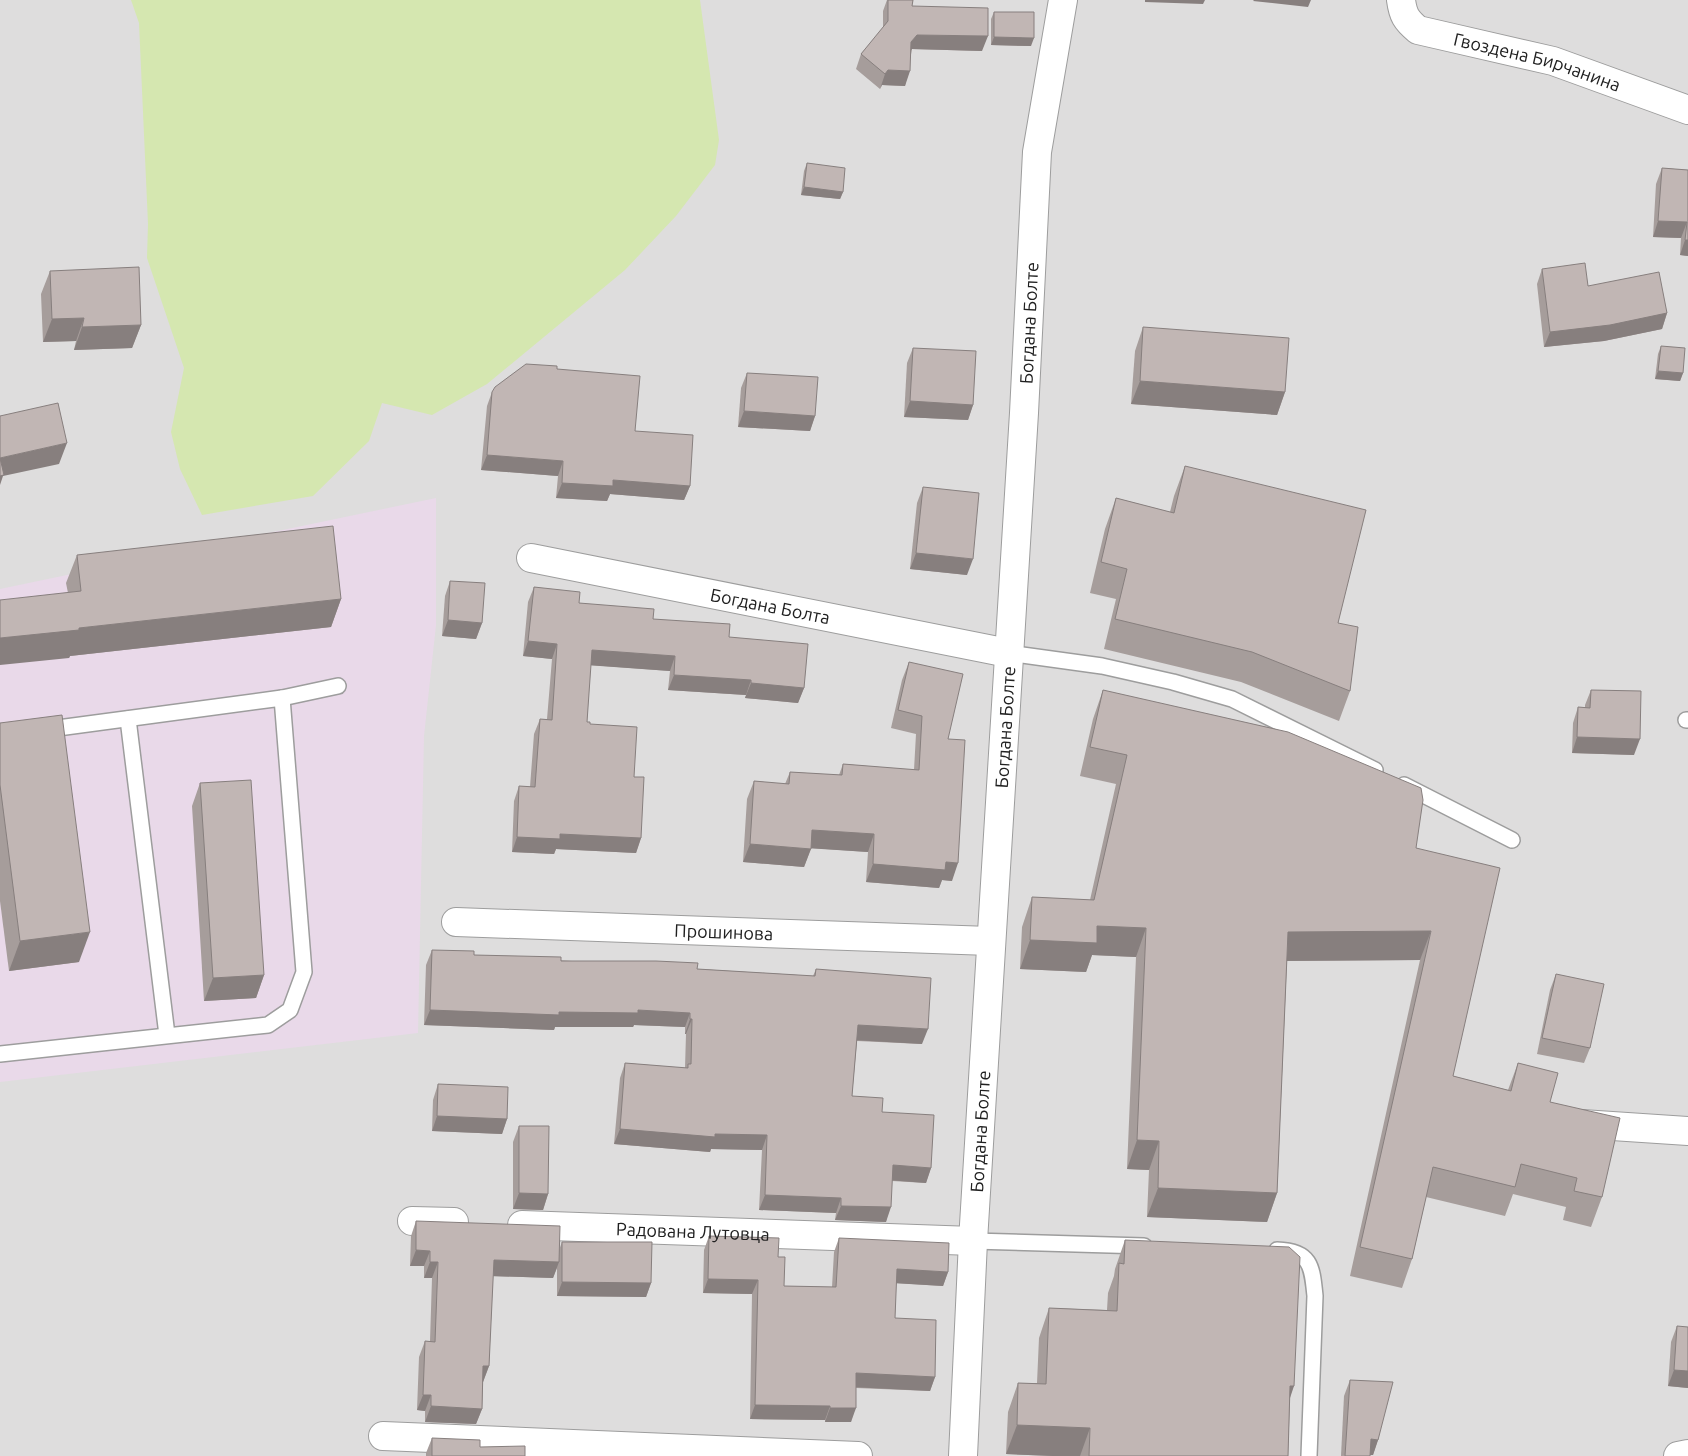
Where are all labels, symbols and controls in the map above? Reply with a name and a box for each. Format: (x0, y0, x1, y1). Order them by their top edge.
street label: Гвоздена Бирчанина (1452, 29, 1623, 95)
street label: Богдана Болте (1015, 261, 1042, 384)
street label: Богдана Болта (709, 584, 832, 627)
street label: Богдана Болте (991, 666, 1018, 789)
street label: Прошинова (674, 920, 774, 943)
street label: Богдана Болте (966, 1070, 993, 1193)
street label: Радована Лутовца (616, 1218, 770, 1244)

